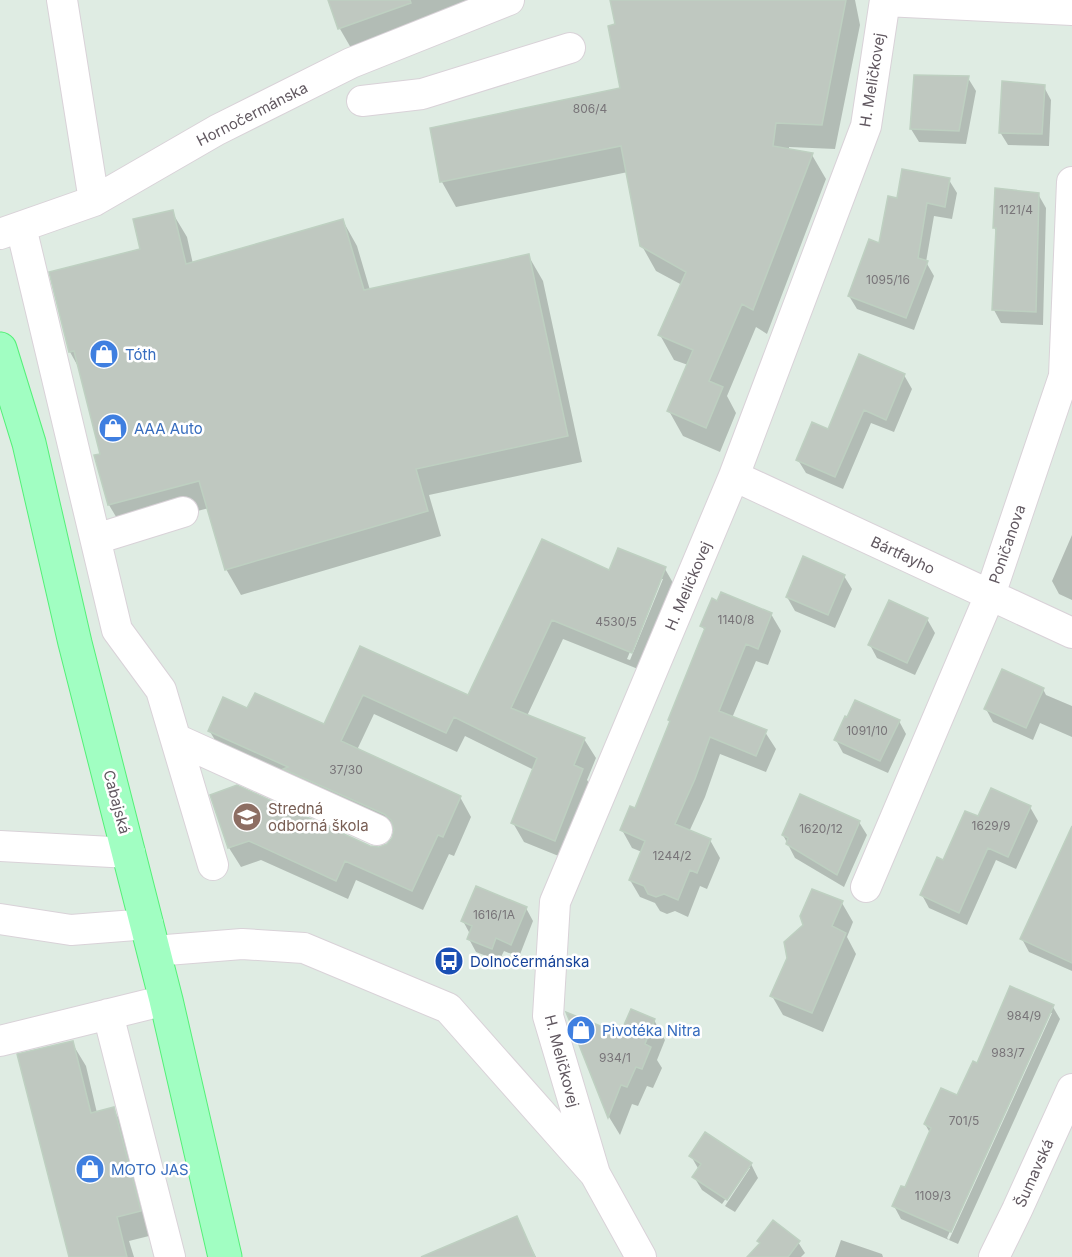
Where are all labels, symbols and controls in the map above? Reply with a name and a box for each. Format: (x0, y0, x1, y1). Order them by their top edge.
street label: H. Meličkovej (855, 32, 889, 128)
street label: Hornočermánska (193, 78, 311, 150)
house number: 806/4 (573, 101, 608, 116)
house number: 1121/4 (999, 202, 1033, 217)
house number: 1095/16 (866, 272, 910, 287)
shop icon: Tóth (88, 338, 120, 370)
place label: Tóth (125, 345, 156, 364)
shop icon: AAA Auto (97, 412, 129, 444)
place label: AAA Auto (134, 419, 203, 438)
street label: Poničanova (985, 502, 1029, 586)
street label: Bártfayho (868, 532, 938, 578)
street label: H. Meličkovej (661, 539, 715, 633)
house number: 1140/8 (718, 612, 754, 627)
house number: 4530/5 (595, 614, 637, 629)
house number: 1091/10 (846, 723, 888, 738)
house number: 37/30 (329, 762, 363, 777)
street label: Cabajská (99, 768, 135, 836)
place label: Stredná odborná škola (268, 799, 369, 835)
school or university icon: Stredná odborná škola (231, 801, 263, 833)
house number: 1629/9 (972, 818, 1010, 833)
house number: 1620/12 (799, 821, 843, 836)
house number: 1244/2 (652, 848, 692, 863)
house number: 1616/1A (473, 907, 515, 922)
bus stop icon: Dolnočermánska (433, 945, 465, 977)
place label: Dolnočermánska (470, 952, 590, 971)
house number: 984/9 (1007, 1008, 1041, 1023)
street label: H. Meličkovej (541, 1013, 583, 1109)
shop icon: Pivotéka Nitra (565, 1014, 597, 1046)
place label: Pivotéka Nitra (602, 1021, 701, 1040)
house number: 983/7 (991, 1045, 1025, 1060)
house number: 934/1 (599, 1050, 631, 1065)
house number: 701/5 (949, 1113, 979, 1128)
street label: Šumavská (1011, 1136, 1057, 1210)
shop icon: MOTO JAS (74, 1153, 106, 1185)
place label: MOTO JAS (111, 1160, 189, 1179)
house number: 1109/3 (915, 1188, 951, 1203)

